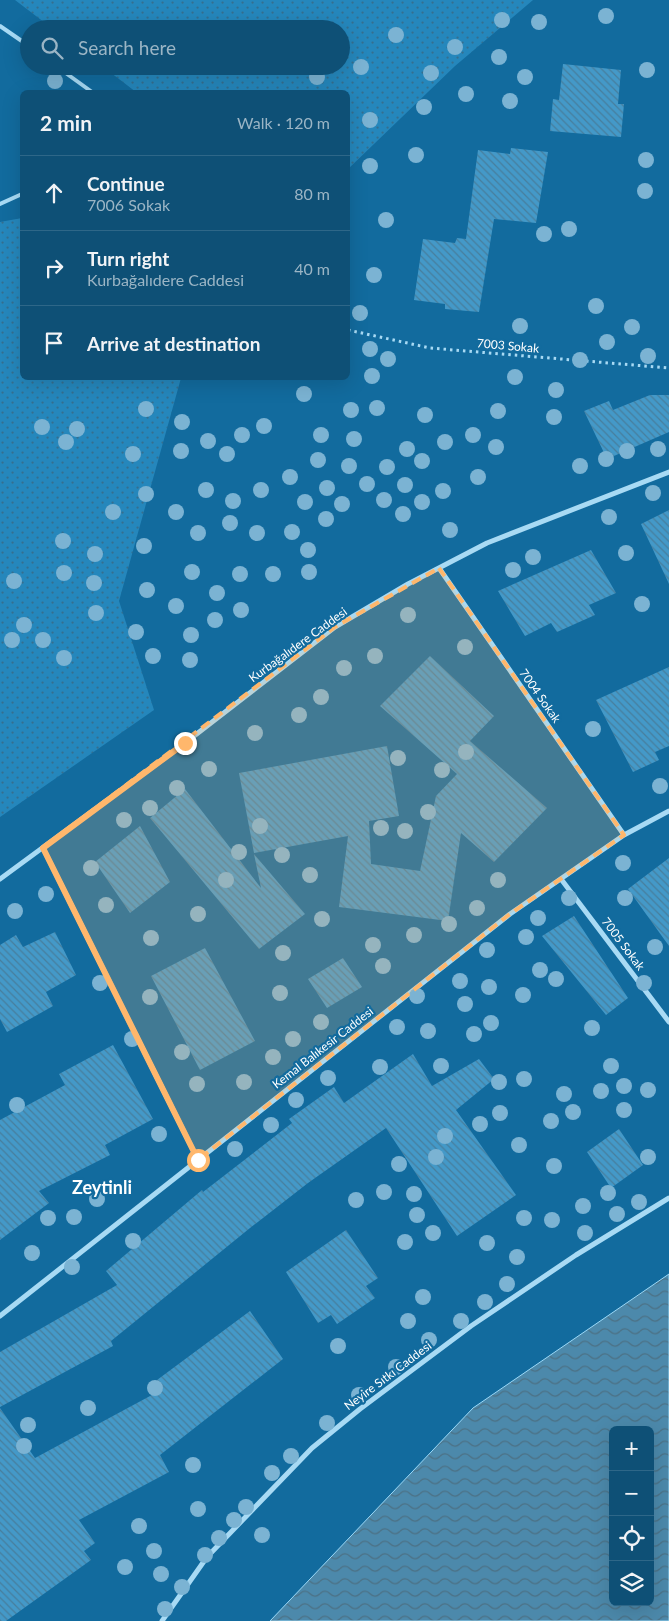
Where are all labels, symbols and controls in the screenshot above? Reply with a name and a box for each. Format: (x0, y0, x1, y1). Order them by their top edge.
search box (20, 20, 350, 75)
icon: search (38, 34, 66, 62)
text: Search here (78, 36, 176, 59)
text: 2 min (40, 110, 92, 135)
text: Walk · 120 m (237, 113, 330, 132)
text: Continue (87, 172, 165, 195)
icon: ahead (40, 179, 68, 207)
text: 80 m (294, 184, 330, 203)
text: 7006 Sokak (87, 195, 170, 214)
text: Turn right (87, 247, 169, 270)
icon: right (40, 254, 68, 282)
text: 40 m (294, 259, 330, 278)
text: Kurbağalıdere Caddesi (87, 270, 244, 289)
icon: arrive (40, 329, 68, 357)
text: Arrive at destination (87, 332, 260, 355)
street label: 7003 Sokak (476, 335, 541, 356)
street label: Kurbağalıdere Caddesi (246, 604, 350, 685)
street label: 7004 Sokak (516, 666, 565, 726)
route end (174, 732, 197, 755)
street label: 7005 Sokak (599, 914, 649, 974)
street label: Kemal Balıkesir Caddesi (269, 1003, 376, 1092)
route start (187, 1149, 210, 1172)
district label: Zeytinli (72, 1176, 132, 1198)
street label: Neyire Sıtkı Caddesi (341, 1338, 434, 1413)
map controls (609, 1426, 654, 1606)
button: + (609, 1426, 654, 1471)
button: − (609, 1471, 654, 1516)
button: locate (609, 1516, 654, 1561)
button: layers (609, 1561, 654, 1606)

